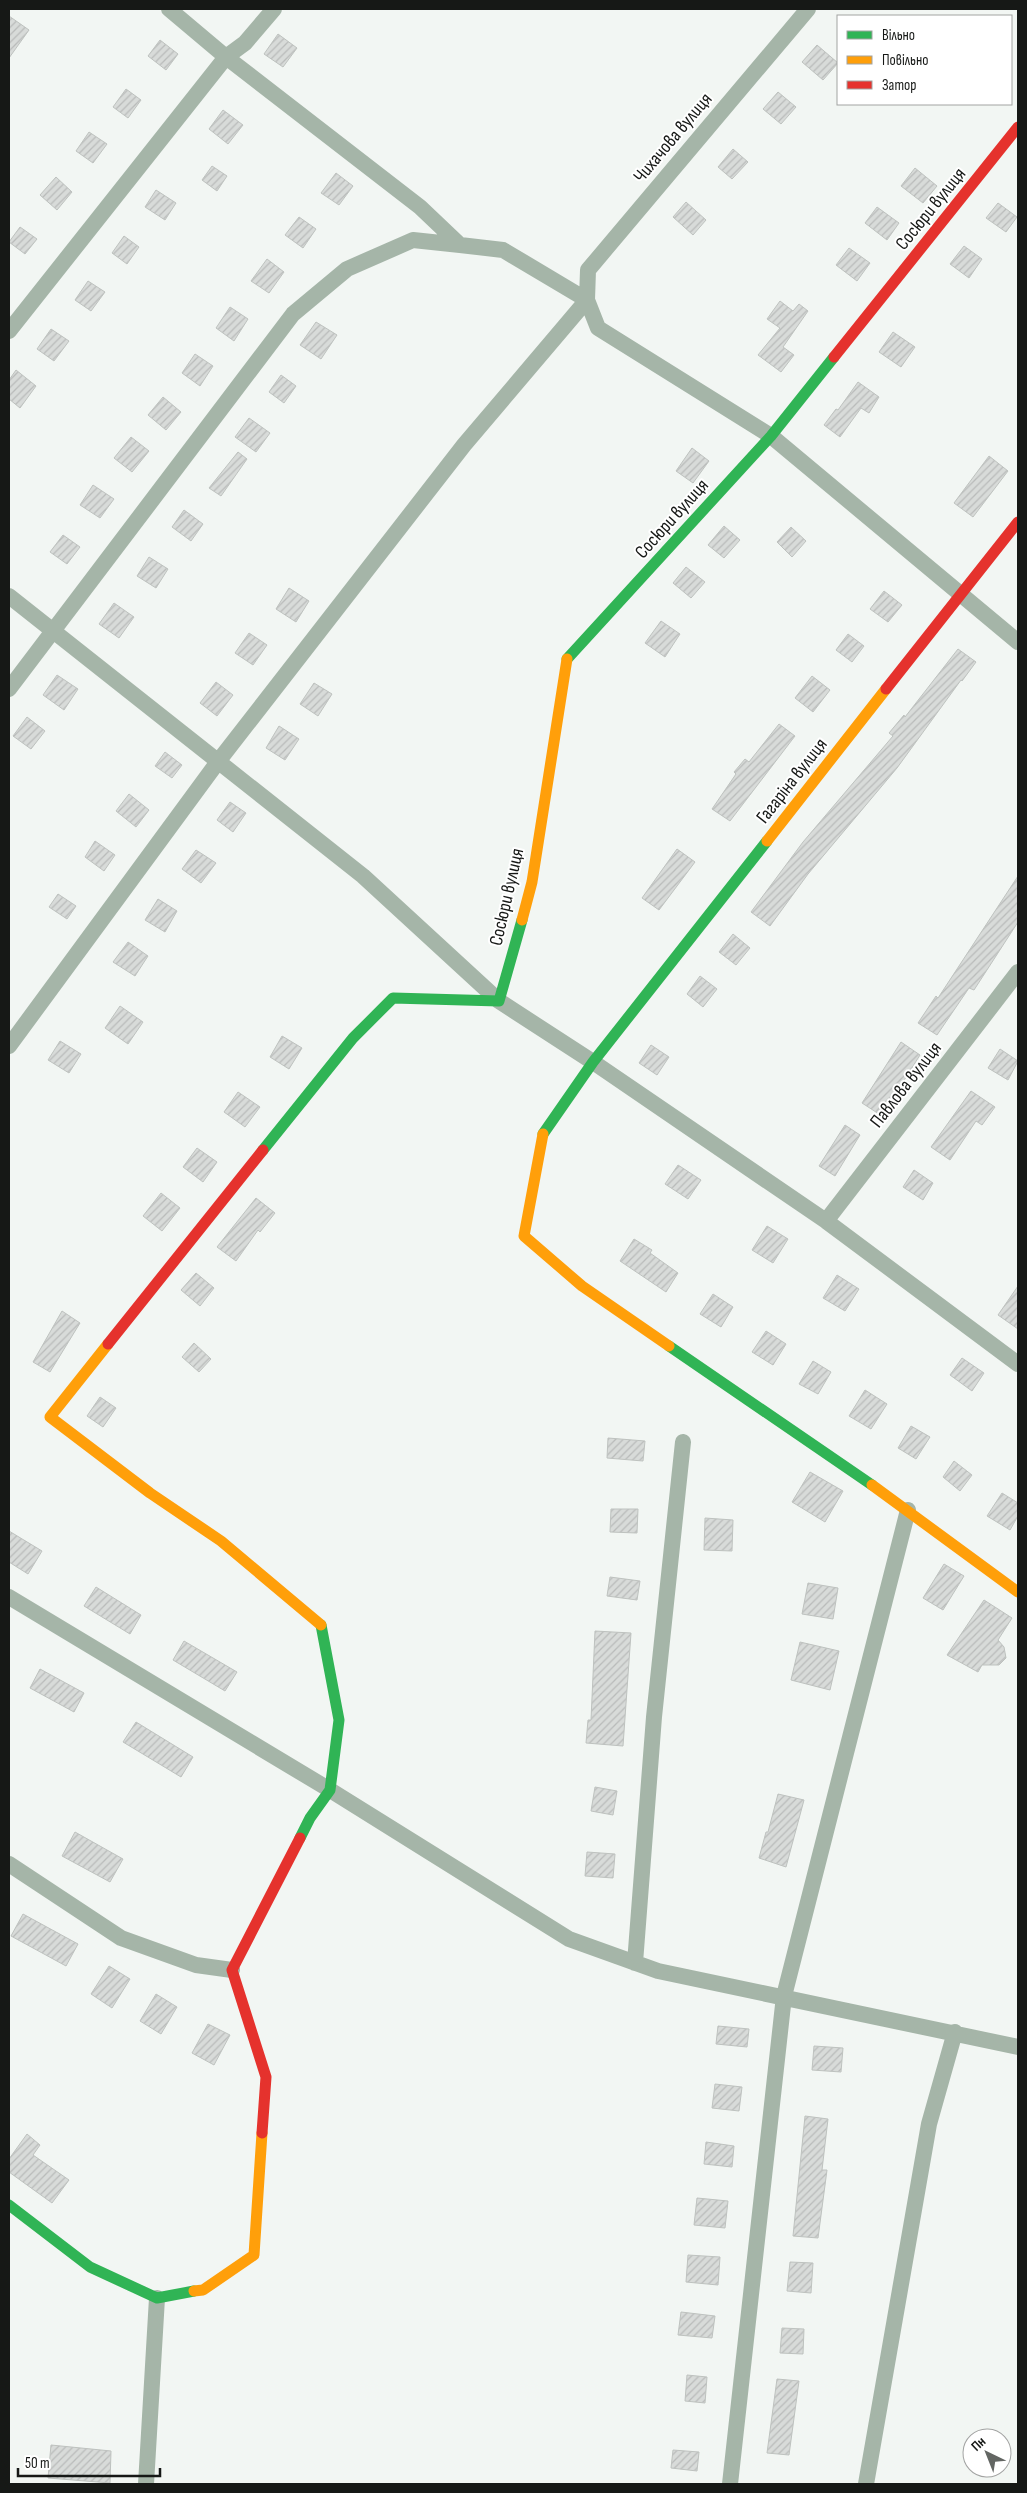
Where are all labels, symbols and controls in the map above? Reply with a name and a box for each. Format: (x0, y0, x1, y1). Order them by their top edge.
legend (837, 15, 1012, 105)
text: Вільно (882, 26, 915, 45)
text: Повільно (882, 51, 928, 70)
text: Затор (882, 76, 916, 95)
street label: Чихачова вулиця (629, 88, 717, 188)
street label: Сосюри вулиця (891, 163, 971, 255)
street label: Сосюри вулиця (630, 474, 714, 564)
street label: Гагаріна вулиця (752, 734, 832, 828)
street label: Сосюри вулиця (485, 846, 529, 948)
street label: Павлова вулиця (865, 1037, 947, 1133)
north arrow (962, 2428, 1012, 2478)
text: Пн (968, 2433, 989, 2455)
scale bar (18, 2446, 160, 2478)
text: 50 m (25, 2454, 50, 2473)

